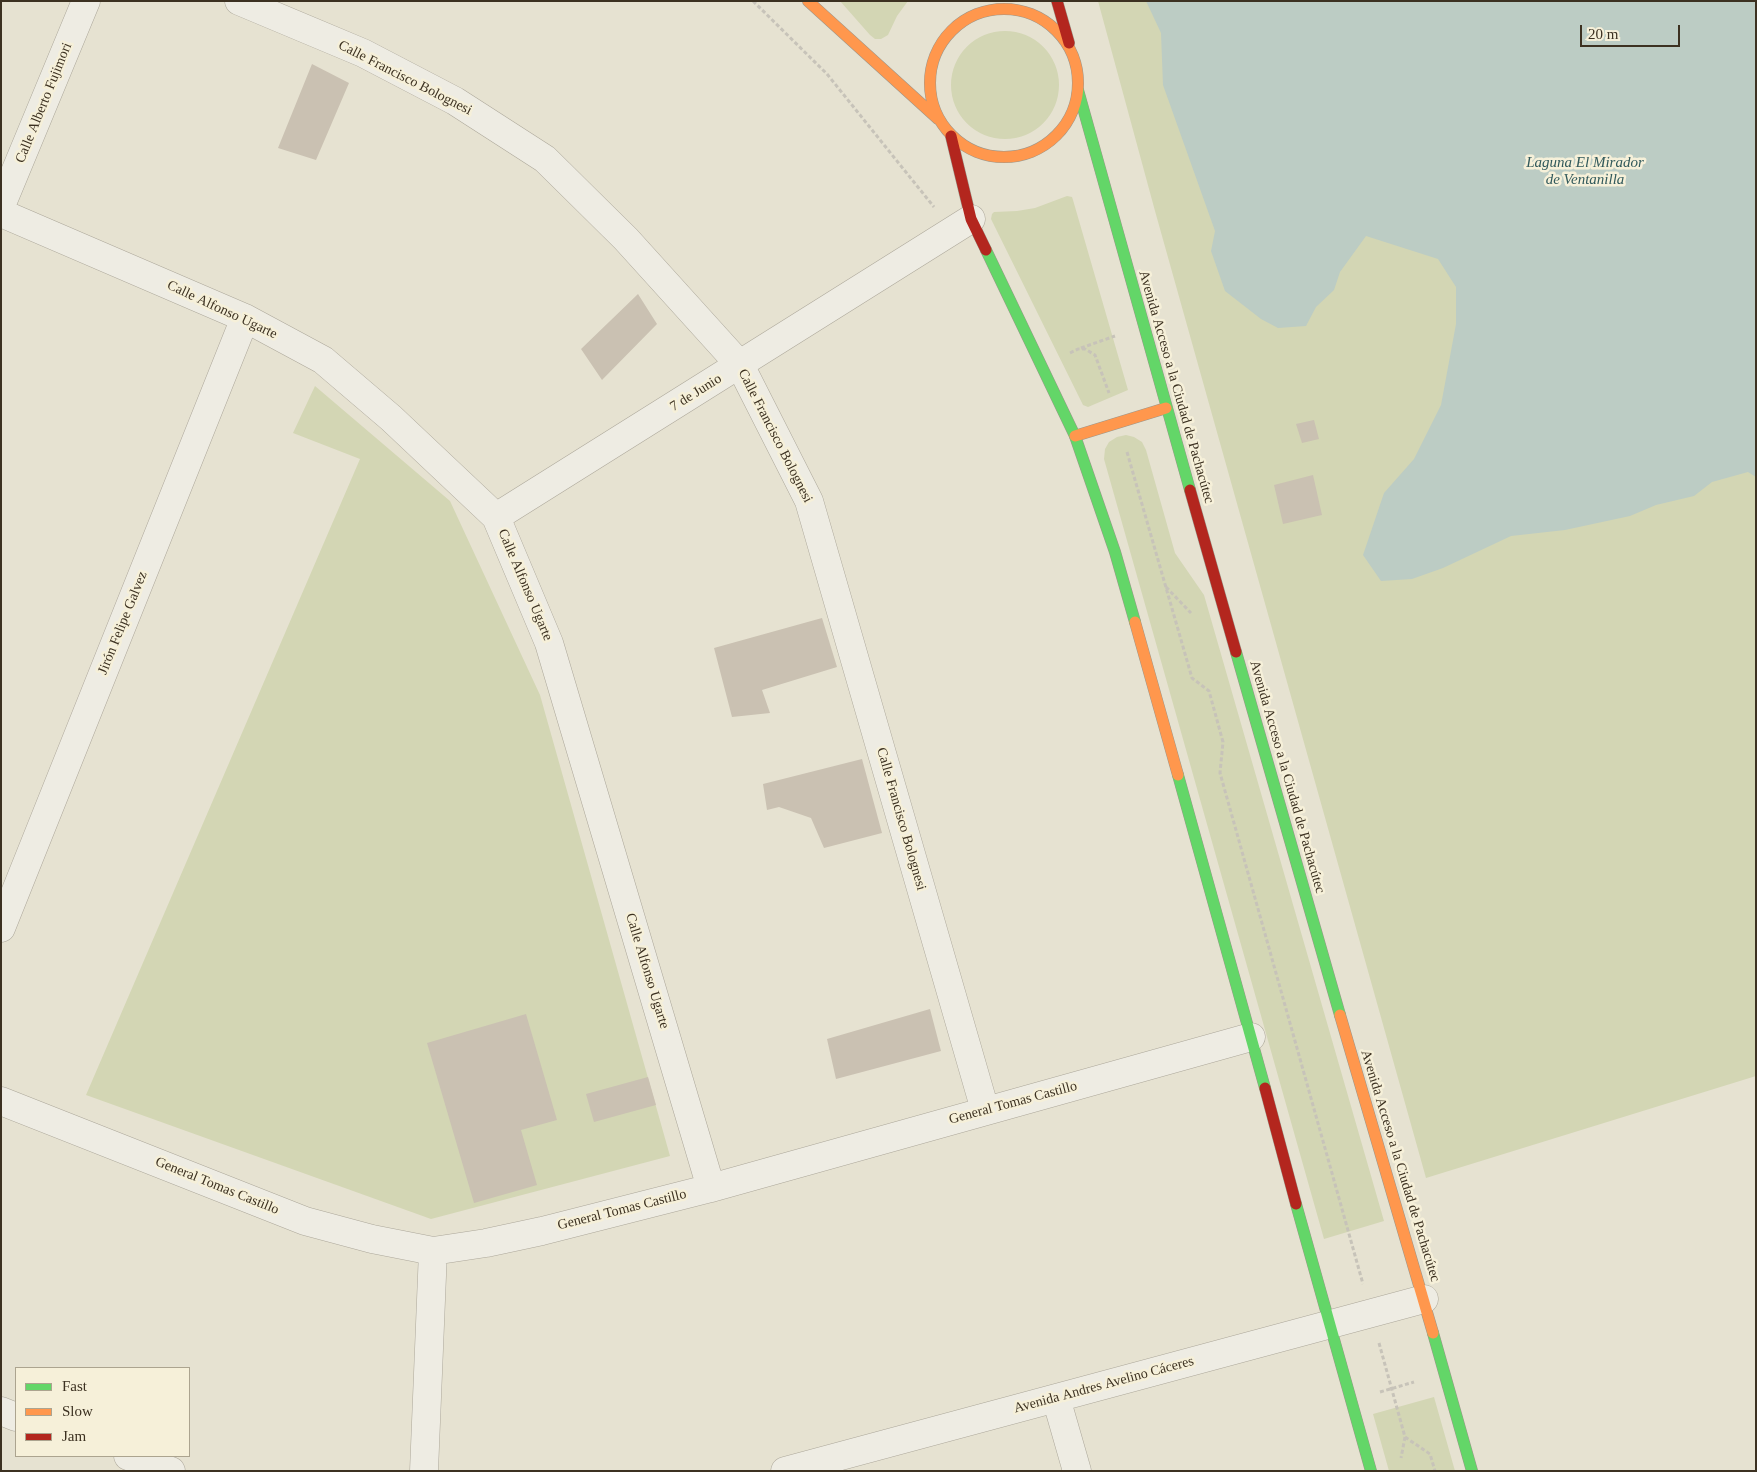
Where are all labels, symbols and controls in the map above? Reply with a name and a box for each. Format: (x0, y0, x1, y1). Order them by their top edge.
scale bar (1582, 15, 1682, 47)
text: 20 m (1588, 26, 1618, 42)
street label: Calle Francisco Bolognesi (335, 37, 475, 119)
street label: Calle Alberto Fujimori (12, 40, 76, 166)
water label: Laguna El Mirador de Ventanilla (1526, 154, 1644, 189)
street label: Avenida Acceso a la Ciudad de Pachacútec (1135, 269, 1217, 505)
street label: Calle Alfonso Ugarte (164, 277, 280, 343)
street label: Calle Francisco Bolognesi (734, 366, 816, 506)
street label: 7 de Junio (667, 371, 725, 415)
street label: Calle Alfonso Ugarte (494, 527, 556, 643)
street label: Jirón Felipe Galvez (95, 569, 151, 677)
street label: Avenida Acceso a la Ciudad de Pachacútec (1246, 659, 1328, 895)
street label: Calle Francisco Bolognesi (873, 746, 929, 892)
street label: Calle Alfonso Ugarte (621, 911, 673, 1031)
street label: Avenida Acceso a la Ciudad de Pachacútec (1357, 1048, 1443, 1284)
street label: General Tomas Castillo (947, 1078, 1079, 1128)
street label: General Tomas Castillo (153, 1153, 281, 1219)
street label: General Tomas Castillo (556, 1186, 688, 1234)
street label: Avenida Andres Avelino Cáceres (1012, 1353, 1196, 1417)
legend (15, 1367, 190, 1457)
text: Fast (62, 1378, 87, 1394)
text: Slow (62, 1403, 93, 1419)
text: Jam (62, 1428, 86, 1444)

